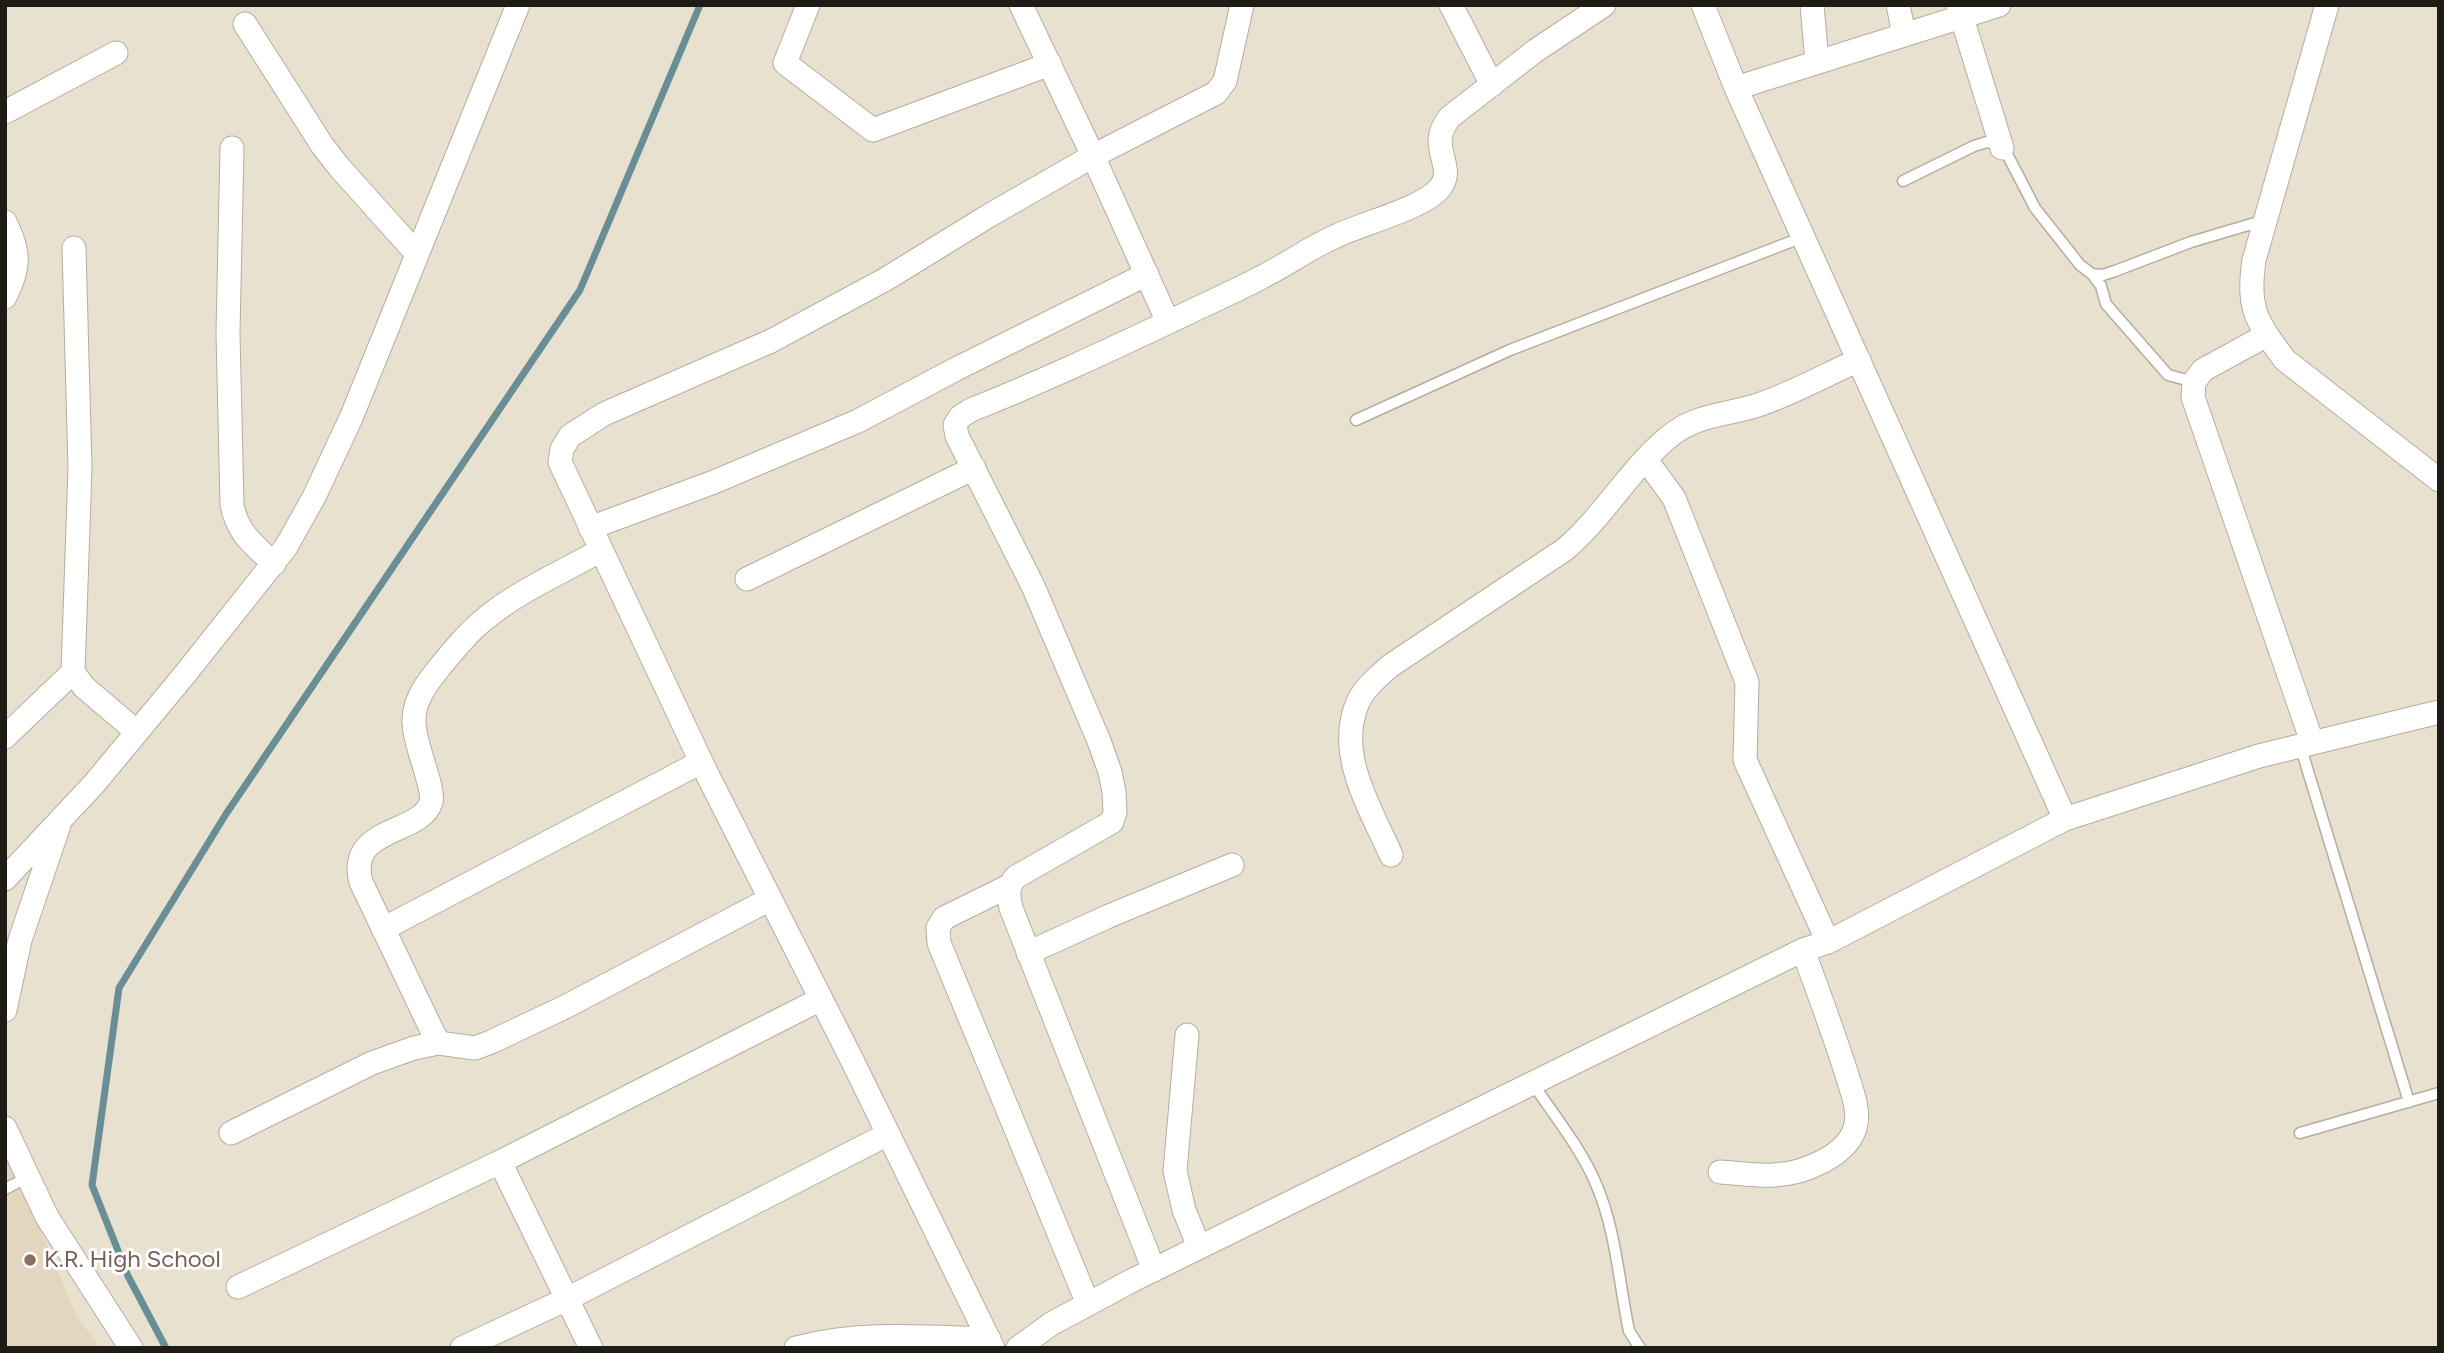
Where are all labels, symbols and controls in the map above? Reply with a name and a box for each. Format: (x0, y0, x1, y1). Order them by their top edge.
place label: K.R. High School (44, 1246, 221, 1274)
marker: K.R. High School (22, 1252, 38, 1268)

